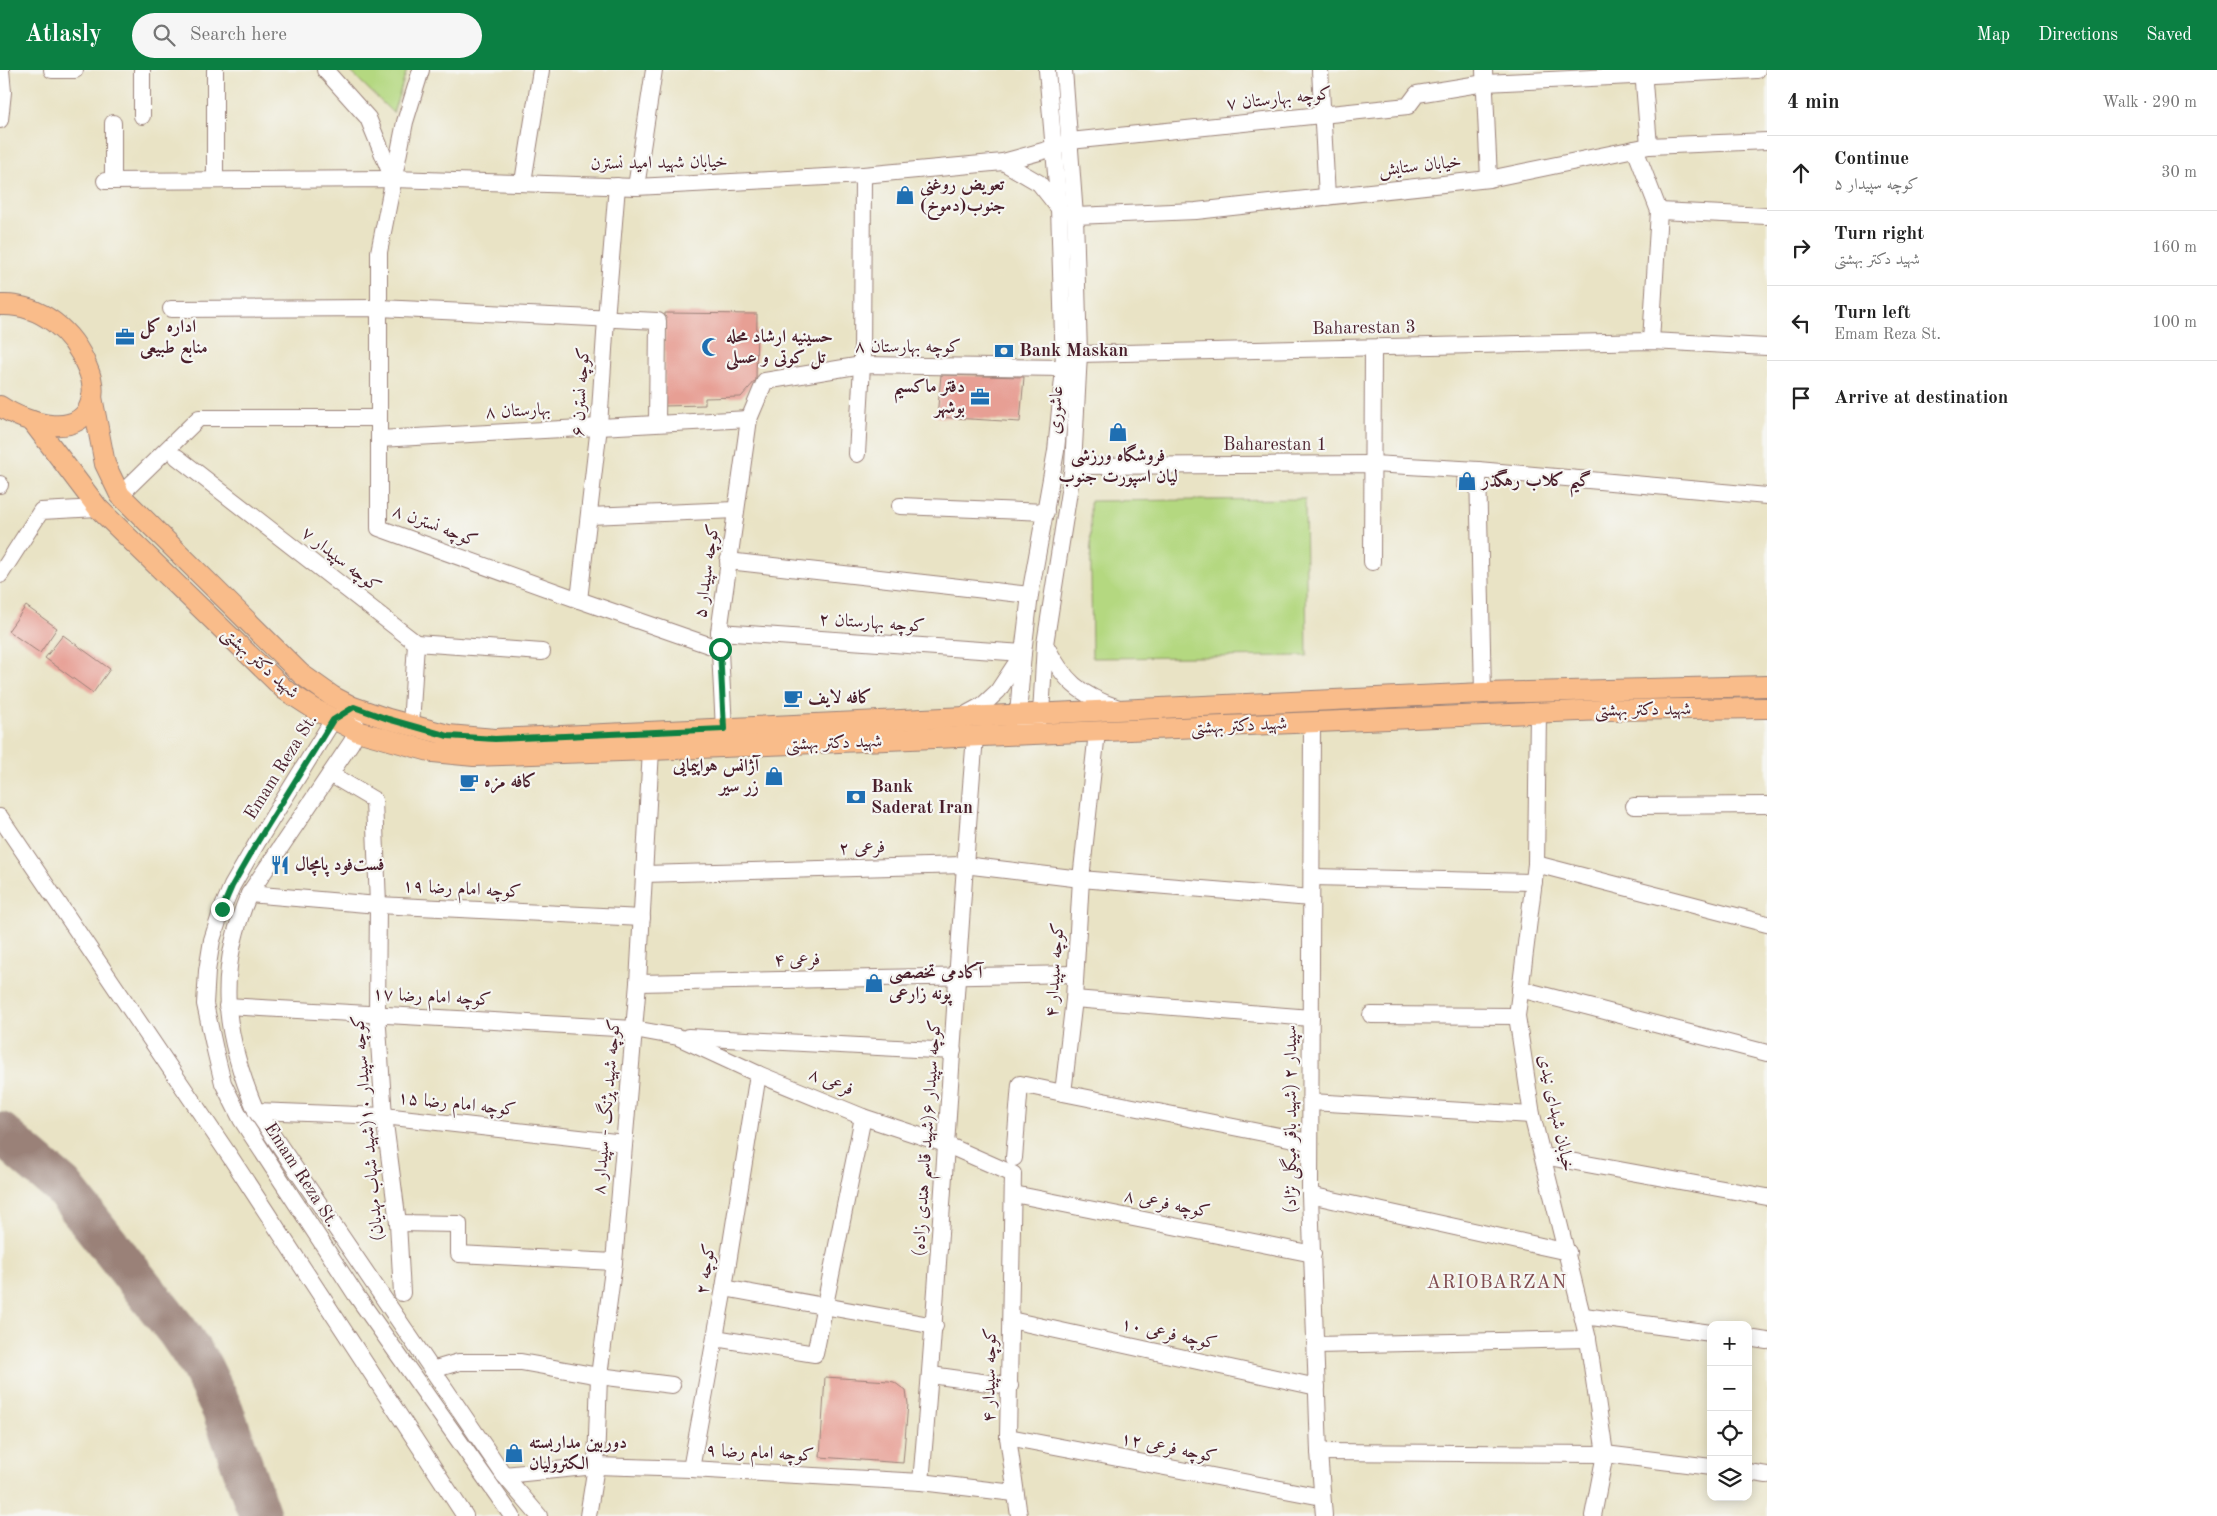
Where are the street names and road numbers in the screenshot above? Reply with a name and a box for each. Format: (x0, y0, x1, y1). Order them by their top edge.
street label: کوچه بهارستان ۷ (1225, 84, 1333, 116)
street label: خیابان شهید امید نسترن (590, 153, 728, 175)
street label: خیابان ستایش (1378, 153, 1463, 181)
street label: Baharestan 3 (1312, 318, 1416, 338)
street label: کوچه بهارستان ۸ (855, 338, 961, 359)
street label: کوچه نسترن ۶ (569, 347, 596, 437)
street label: عاشوری (1046, 385, 1067, 435)
street label: بهارستان ۸ (485, 400, 551, 424)
street label: Baharestan 1 (1223, 436, 1327, 454)
street label: کوچه نسترن ۸ (389, 502, 480, 553)
street label: کوچه سپیدار ۵ (691, 523, 725, 620)
street label: کوچه سپیدار ۷ (296, 524, 384, 599)
street label: کوچه بهارستان ۲ (818, 610, 926, 639)
street label: شهید دکتر بهشتی (216, 624, 302, 704)
street label: شهید دکتر بهشتی (1595, 700, 1692, 723)
street label: Emam Reza St. (241, 711, 321, 823)
street label: شهید دکتر بهشتی (1190, 714, 1288, 741)
street label: شهید دکتر بهشتی (785, 732, 883, 757)
street label: فرعی ۲ (839, 838, 886, 860)
street label: کوچه امام رضا ۱۹ (402, 877, 522, 907)
street label: کوچه سپیدار ۴ (1043, 922, 1070, 1018)
street label: فرعی ۴ (774, 951, 820, 971)
street label: کوچه امام رضا ۱۷ (372, 985, 492, 1015)
street label: کوچه سپیدار ۱۰(شهید شهاب مهدیان) (348, 1014, 390, 1242)
street label: کوچه شهید پژنگ - سپیدار ۸ (586, 1018, 627, 1196)
street label: کوچه سپیدار ۶(شهید قاسم هندی زاده) (909, 1019, 952, 1257)
street label: سپیدار ۲ (شهید باقر میگلی نژاد) (1278, 1025, 1303, 1213)
street label: خیابان شهدای نیدی (1533, 1053, 1577, 1173)
street label: فرعی ۸ (805, 1065, 856, 1101)
street label: کوچه امام رضا ۱۵ (396, 1089, 517, 1125)
street label: Emam Reza St. (261, 1120, 341, 1230)
street label: کوچه فرعی ۸ (1122, 1187, 1212, 1224)
street label: کوچه ۲ (693, 1242, 722, 1296)
street label: کوچه فرعی ۱۰ (1119, 1315, 1219, 1356)
street label: کوچه سپیدار ۴ (980, 1327, 1003, 1423)
street label: کوچه فرعی ۱۲ (1119, 1430, 1219, 1469)
street label: کوچه امام رضا ۹ (705, 1441, 815, 1471)

